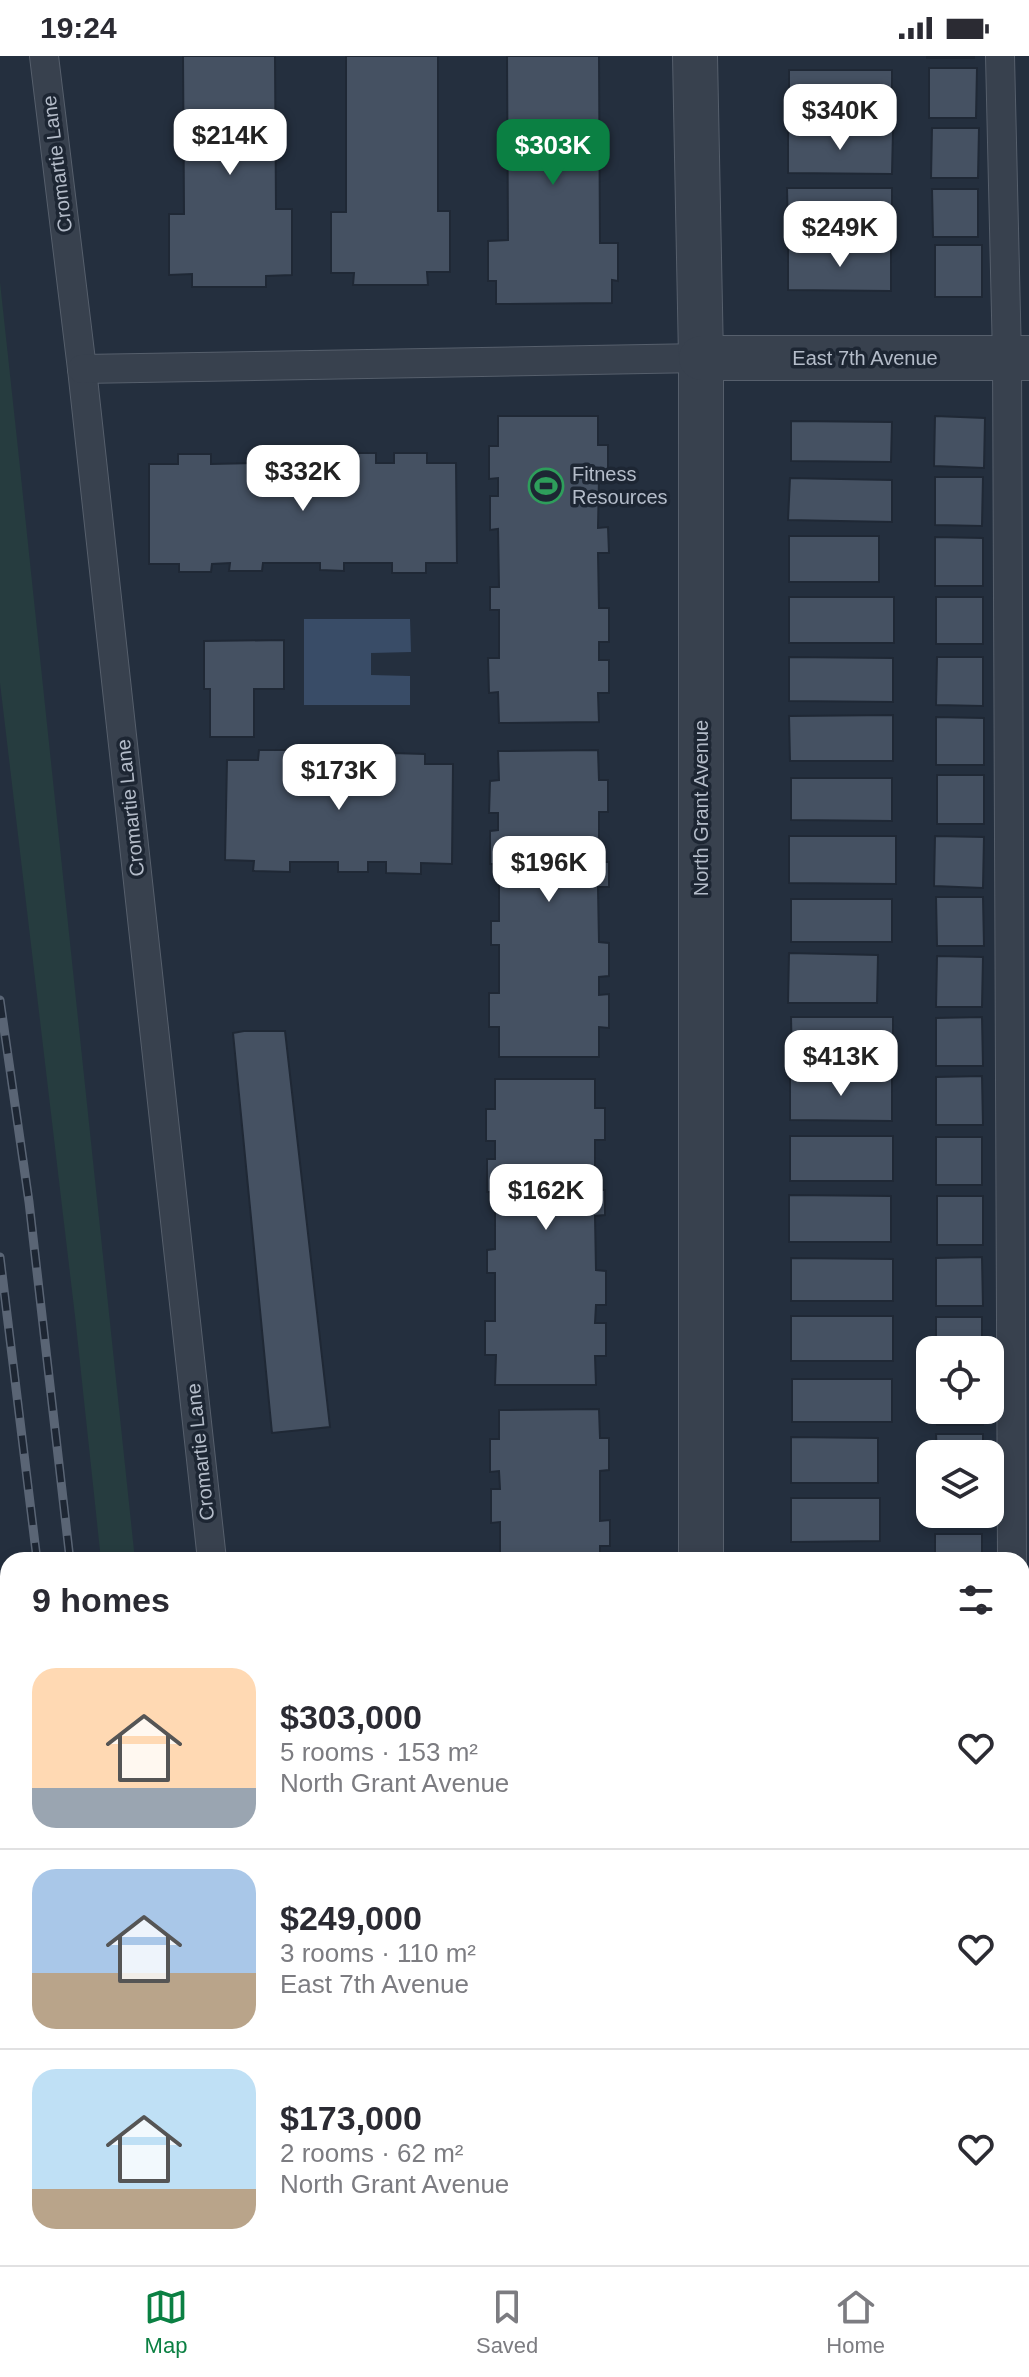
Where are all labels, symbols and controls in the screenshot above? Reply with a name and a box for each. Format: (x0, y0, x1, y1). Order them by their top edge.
text: 19:24 (40, 11, 117, 44)
pin: $340K (784, 84, 896, 152)
street label: Cromartie Lane (38, 94, 76, 234)
text: $340K (802, 95, 878, 125)
pin: $214K (174, 109, 286, 177)
pin: $303K (497, 119, 609, 187)
text: $214K (192, 120, 268, 150)
text: $303K (515, 130, 591, 160)
pin: $249K (784, 201, 896, 269)
text: $249K (802, 212, 878, 242)
street label: East 7th Avenue (792, 347, 938, 369)
pin: $332K (247, 445, 359, 513)
text: $332K (265, 456, 341, 486)
place label: Fitness Resources (572, 463, 668, 508)
sports icon: Fitness Resources (527, 467, 565, 505)
street label: North Grant Avenue (690, 720, 712, 896)
street label: Cromartie Lane (112, 738, 148, 878)
pin: $173K (283, 744, 395, 812)
text: $173K (301, 755, 377, 785)
pin: $196K (493, 836, 605, 904)
text: $196K (511, 847, 587, 877)
pin: $413K (785, 1030, 897, 1098)
text: $413K (803, 1041, 879, 1071)
pin: $162K (490, 1164, 602, 1232)
text: $162K (508, 1175, 584, 1205)
map controls (916, 1336, 1004, 1528)
button: locate (916, 1336, 1004, 1424)
street label: Cromartie Lane (182, 1382, 218, 1522)
button: layers (916, 1440, 1004, 1528)
icon: filters (954, 1578, 998, 1622)
text: 9 homes (32, 1581, 170, 1619)
text: $303,000 (280, 1698, 422, 1736)
icon: home (96, 1700, 192, 1796)
icon: heart (954, 1726, 998, 1770)
text: 5 rooms · 153 m² (280, 1737, 478, 1767)
text: North Grant Avenue (280, 1768, 509, 1798)
text: $249,000 (280, 1899, 422, 1937)
icon: home (96, 1901, 192, 1997)
icon: heart (954, 1927, 998, 1971)
text: 3 rooms · 110 m² (280, 1938, 476, 1968)
text: East 7th Avenue (280, 1969, 469, 1999)
text: $173,000 (280, 2099, 422, 2137)
icon: home (96, 2101, 192, 2197)
icon: heart (954, 2127, 998, 2171)
text: 2 rooms · 62 m² (280, 2138, 464, 2168)
text: North Grant Avenue (280, 2169, 509, 2199)
tab: Map (144, 2285, 188, 2359)
tab: Saved (476, 2285, 538, 2359)
tab: Home (826, 2285, 885, 2359)

